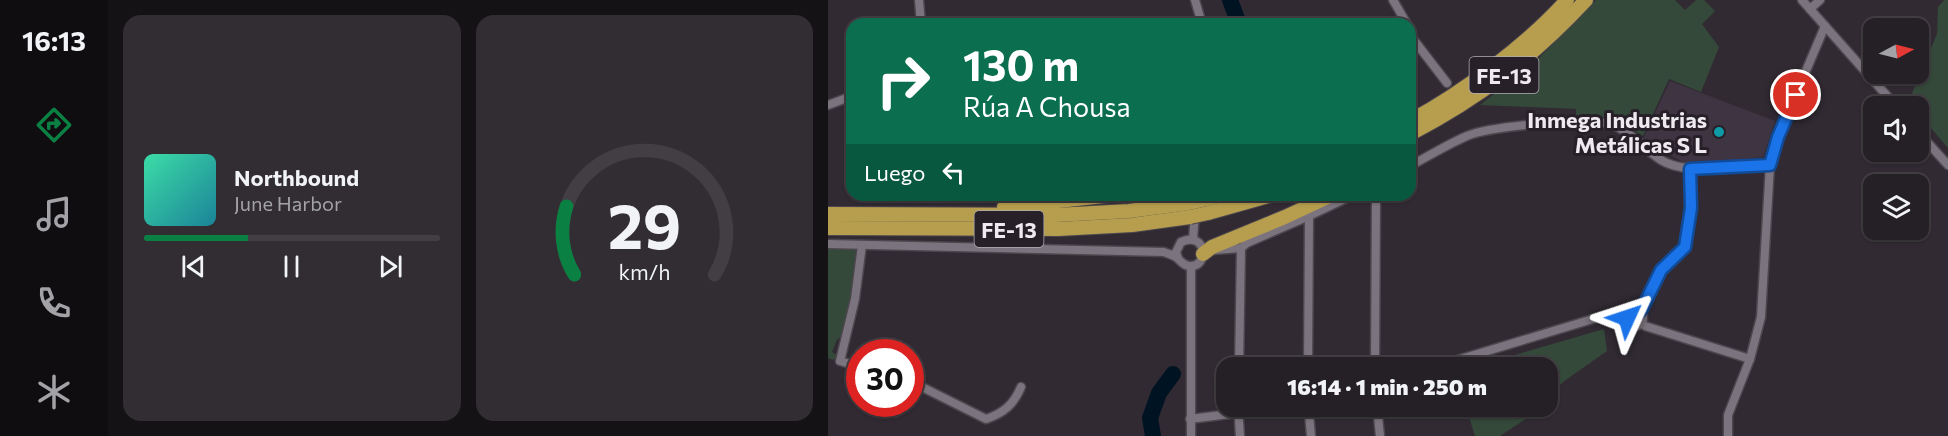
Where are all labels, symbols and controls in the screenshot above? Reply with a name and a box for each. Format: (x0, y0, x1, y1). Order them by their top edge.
north arrow (1863, 18, 1929, 84)
map controls (1863, 18, 1929, 240)
text: 16:13 (22, 24, 86, 57)
text: 130 m (963, 38, 1079, 90)
icon: right (864, 42, 942, 120)
road number: FE-13 (1470, 57, 1538, 93)
pin (1770, 69, 1821, 120)
icon: arrive (1779, 78, 1812, 111)
text: Rúa A Chousa (963, 90, 1131, 123)
button: sound (1863, 96, 1929, 162)
icon: directions (33, 104, 75, 146)
place label: Inmega Industrias Metálicas S L (1527, 106, 1707, 158)
marker: Inmega Industrias Metálicas S L (1712, 125, 1726, 139)
icon: left (937, 156, 970, 189)
text: Luego (864, 159, 925, 186)
text: Northbound (234, 164, 359, 191)
button: layers (1863, 174, 1929, 240)
text: 29 (607, 186, 681, 262)
text: June Harbor (234, 191, 342, 215)
icon: music (33, 193, 75, 235)
road number: FE-13 (974, 211, 1044, 247)
icon: previous (177, 250, 210, 283)
icon: pause (275, 250, 308, 283)
icon: next (374, 250, 407, 283)
text: km/h (618, 258, 670, 284)
icon: phone (33, 282, 75, 324)
position arrow (1595, 286, 1659, 350)
speed limit sign: 30 (846, 339, 924, 417)
icon: climate (33, 371, 75, 413)
text: 16:14 · 1 min · 250 m (1287, 373, 1487, 400)

